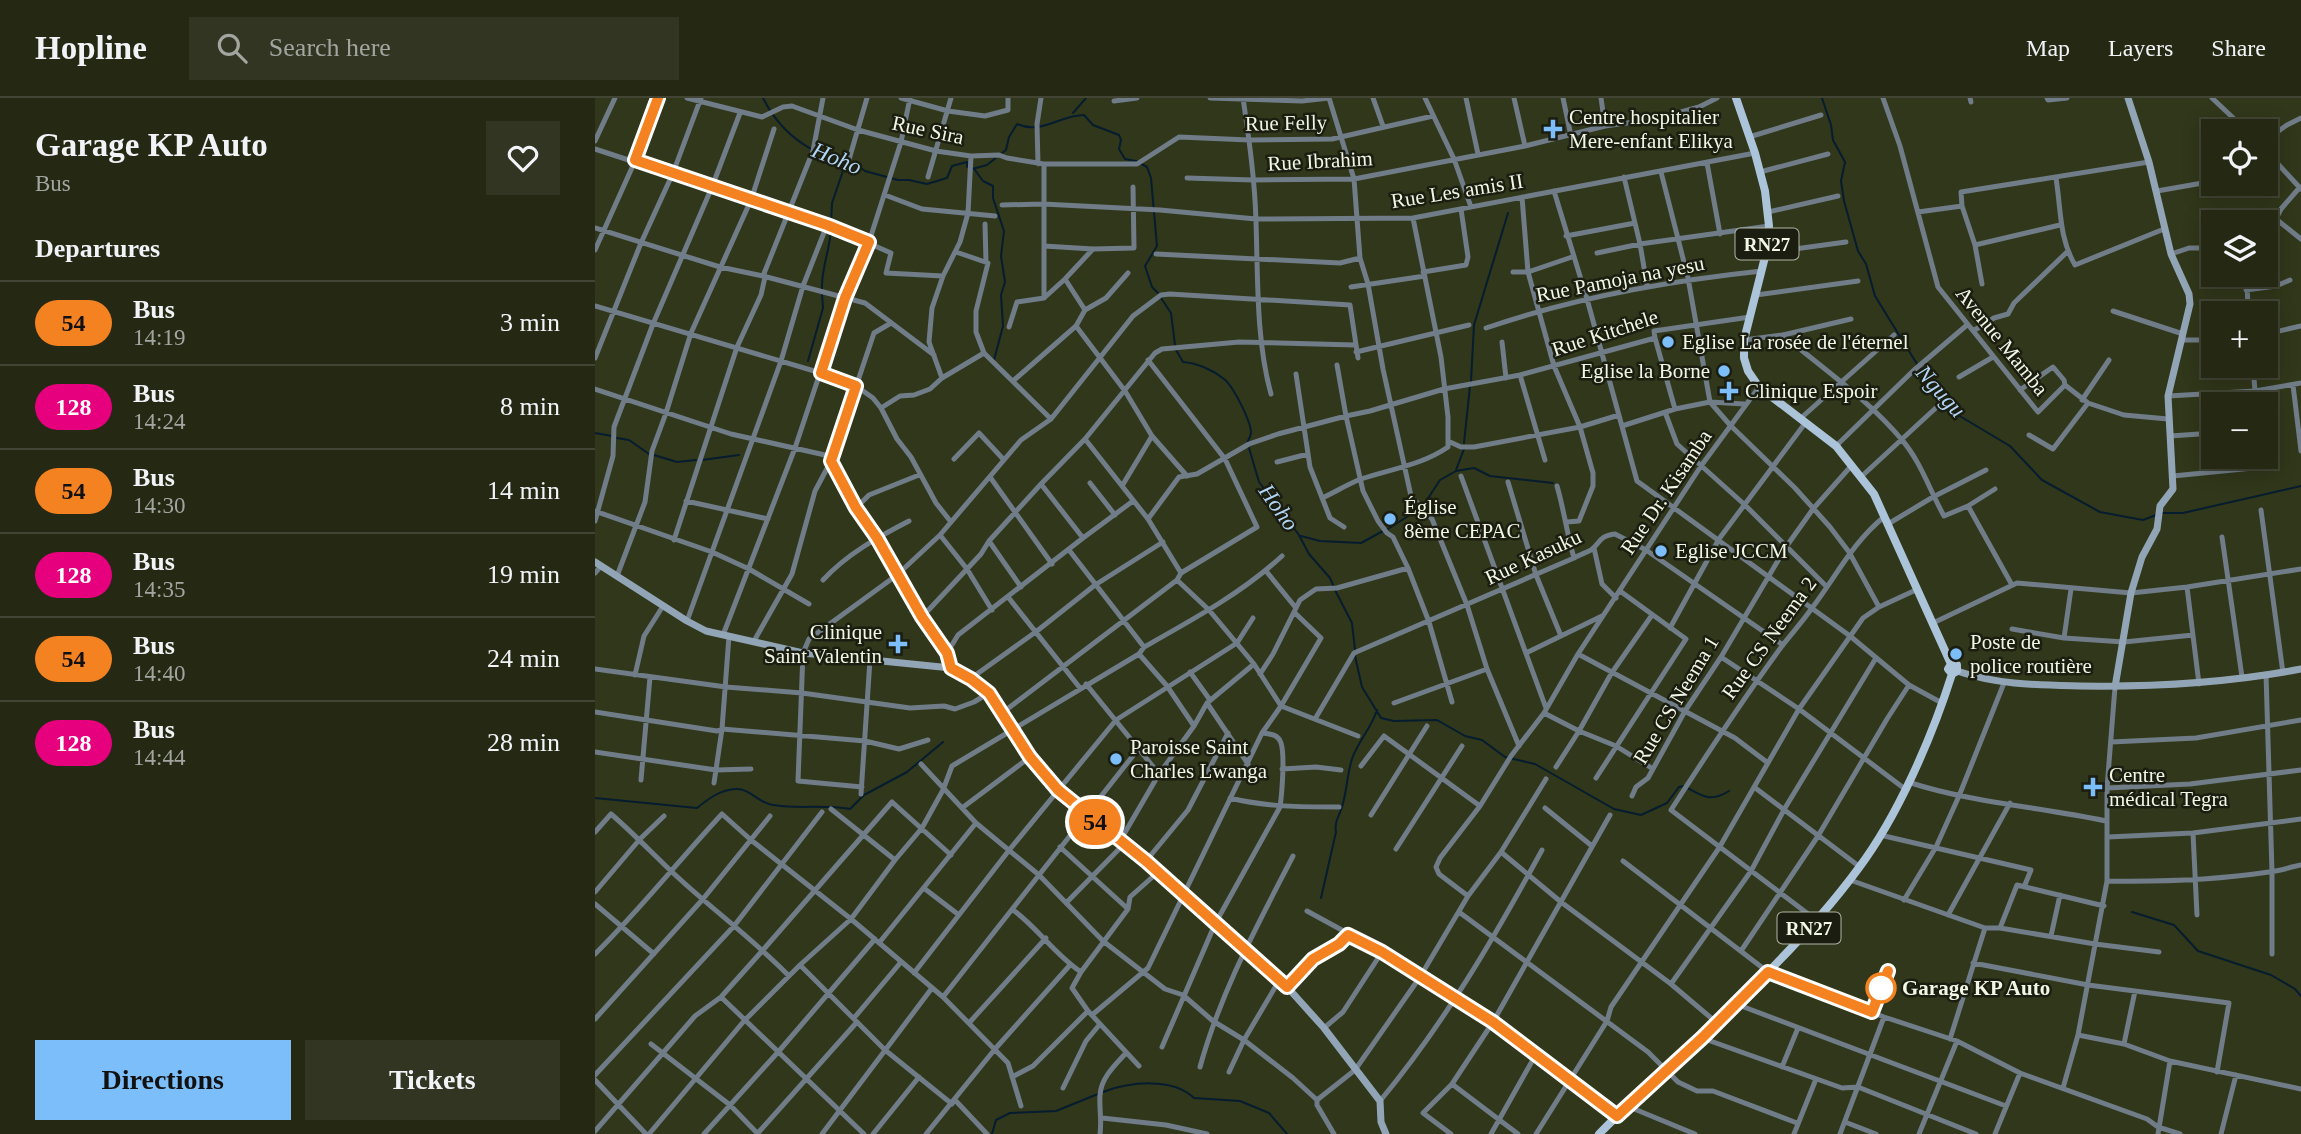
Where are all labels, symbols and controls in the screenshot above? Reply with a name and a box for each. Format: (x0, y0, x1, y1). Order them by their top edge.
search box (189, 17, 679, 80)
icon: search (213, 29, 251, 67)
text: Hopline (35, 30, 147, 66)
text: Search here (269, 33, 391, 62)
text: Map (2026, 35, 2070, 61)
text: Layers (2108, 35, 2173, 61)
text: Share (2211, 35, 2266, 61)
place label: Centre hospitalier Mere-enfant Elikya (1569, 105, 1734, 153)
street label: Rue Felly (1245, 110, 1328, 136)
street label: Rue Sira (890, 111, 967, 149)
marker: Centre hospitalier Mere-enfant Elikya (1543, 119, 1563, 139)
map controls (2201, 119, 2278, 469)
button: locate (2201, 119, 2278, 196)
button: heart (486, 121, 560, 195)
text: Garage KP Auto (35, 127, 268, 163)
water label: Hoho (808, 137, 865, 180)
street label: Rue Ibrahim (1267, 146, 1373, 176)
street label: Rue Les amis II (1389, 169, 1525, 213)
text: Bus (35, 171, 71, 196)
button: layers (2201, 210, 2278, 287)
road number: RN27 (1735, 228, 1799, 260)
text: Departures (35, 234, 160, 263)
street label: Rue Pamoja na yesu (1534, 251, 1707, 307)
street label: Avenue Mamba (1951, 282, 2054, 401)
text: Bus (133, 295, 175, 324)
button: + (2201, 301, 2278, 378)
street label: Rue Kitchele (1549, 305, 1661, 361)
text: 3 min (500, 308, 560, 337)
text: 54 (62, 310, 86, 336)
text: 14:19 (133, 325, 185, 350)
place label: Eglise La rosée de l'éternel (1682, 330, 1909, 354)
marker: Eglise La rosée de l'éternel (1660, 334, 1676, 350)
place label: Eglise la Borne (1581, 359, 1710, 383)
water label: Ngugu (1910, 359, 1970, 422)
marker: Eglise la Borne (1716, 363, 1732, 379)
text: Bus (133, 379, 175, 408)
place label: Clinique Espoir (1745, 379, 1877, 403)
marker: Clinique Espoir (1719, 381, 1739, 401)
text: 8 min (500, 392, 560, 421)
button: − (2201, 392, 2278, 469)
text: 128 (56, 394, 92, 420)
text: 14:24 (133, 409, 185, 434)
street label: Rue Dr. Kisamba (1615, 425, 1717, 559)
text: Bus (133, 463, 175, 492)
text: 14 min (487, 476, 560, 505)
text: 54 (62, 478, 86, 504)
water label: Hoho (1253, 478, 1303, 535)
text: 14:30 (133, 493, 185, 518)
place label: Église 8ème CEPAC (1404, 495, 1520, 543)
marker: Église 8ème CEPAC (1382, 511, 1398, 527)
street label: Rue Kasuku (1481, 524, 1585, 590)
place label: Eglise JCCM (1675, 539, 1788, 563)
marker: Eglise JCCM (1653, 543, 1669, 559)
text: Bus (133, 547, 175, 576)
text: 19 min (487, 560, 560, 589)
text: 128 (56, 562, 92, 588)
street label: Rue CS Neema 2 (1717, 572, 1821, 704)
text: 14:35 (133, 577, 185, 602)
place label: Clinique Saint Valentin (764, 620, 882, 668)
place label: Poste de police routière (1970, 630, 2092, 678)
text: Bus (133, 631, 175, 660)
street label: Rue CS Neema 1 (1628, 632, 1724, 768)
marker: Clinique Saint Valentin (888, 634, 908, 654)
text: 24 min (487, 644, 560, 673)
text: 54 (62, 646, 86, 672)
marker: Poste de police routière (1948, 646, 1964, 662)
text: 14:40 (133, 661, 185, 686)
text: Bus (133, 715, 175, 744)
text: 28 min (487, 728, 560, 757)
text: 128 (56, 730, 92, 756)
place label: Paroisse Saint Charles Lwanga (1130, 735, 1268, 783)
text: 14:44 (133, 745, 185, 770)
marker: Paroisse Saint Charles Lwanga (1108, 751, 1124, 767)
place label: Centre médical Tegra (2109, 763, 2229, 811)
marker: Centre médical Tegra (2083, 777, 2103, 797)
line badge: 54 (1063, 799, 1127, 845)
text: 54 (1083, 809, 1107, 835)
road number: RN27 (1777, 912, 1841, 944)
marker: Garage KP Auto (1866, 973, 1896, 1003)
place label: Garage KP Auto (1902, 976, 2050, 1000)
button: Directions (35, 1040, 291, 1120)
button: Tickets (305, 1040, 560, 1120)

